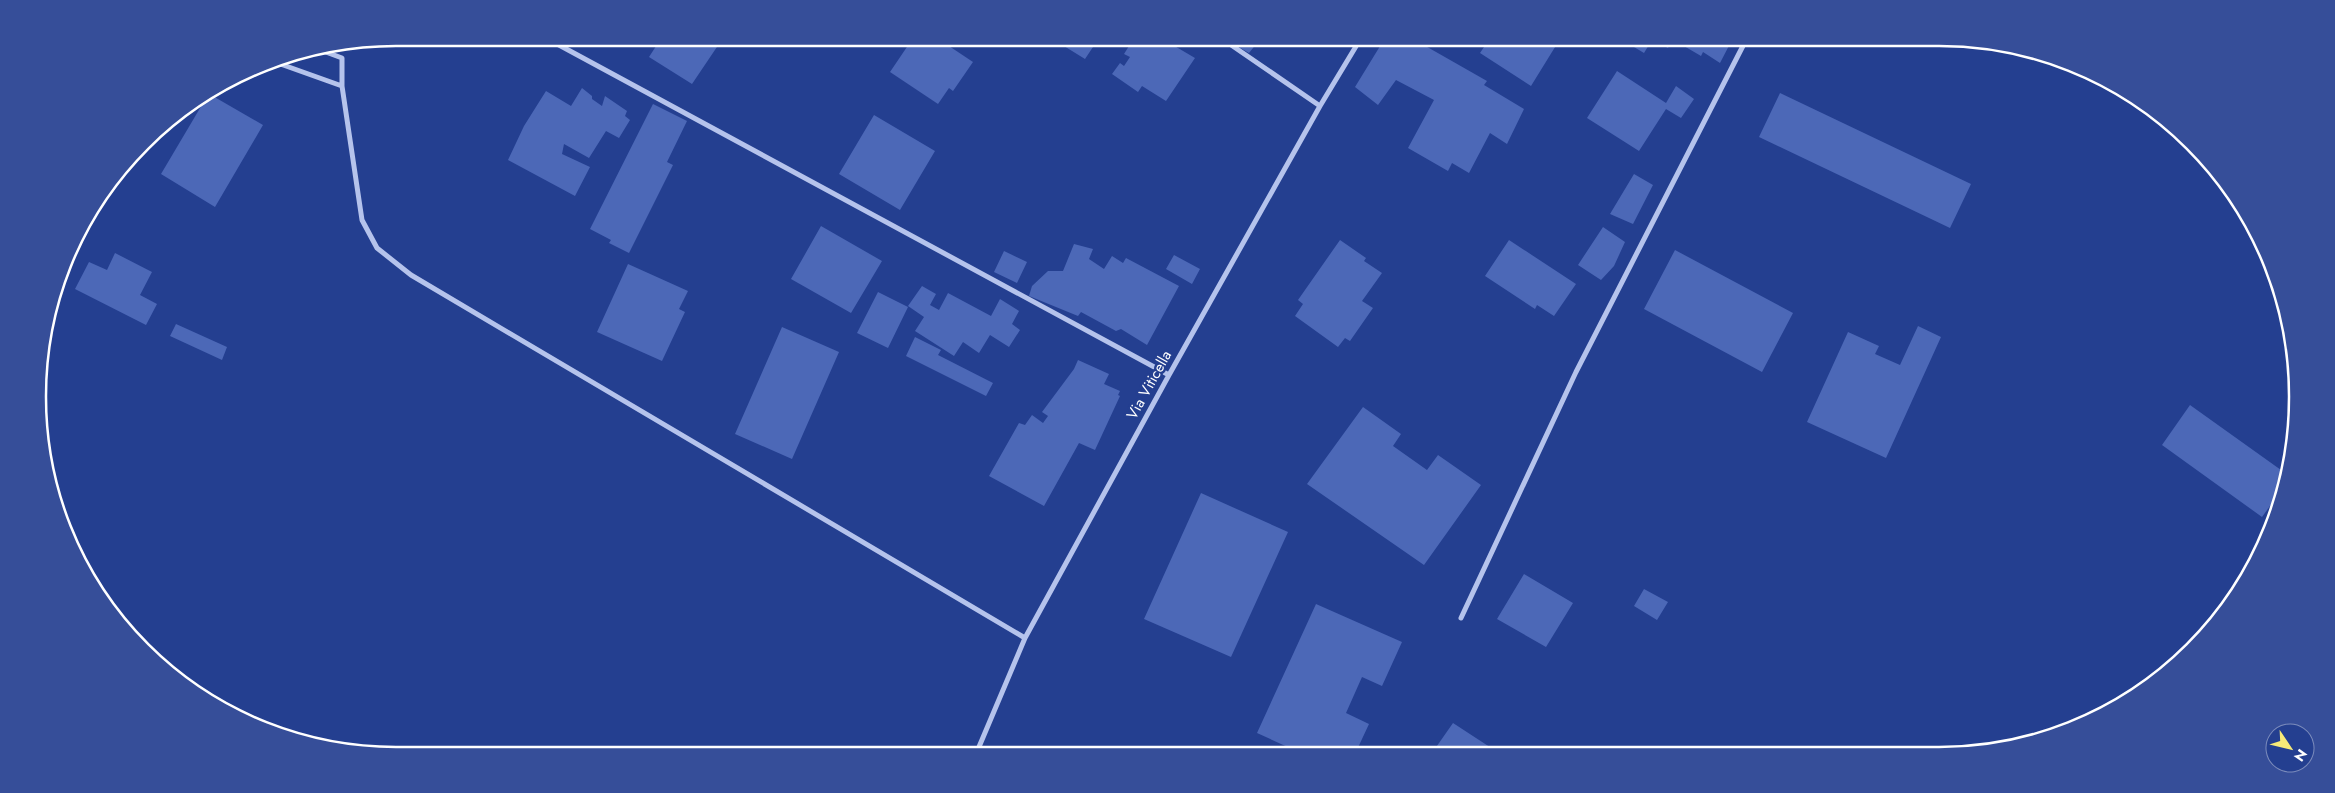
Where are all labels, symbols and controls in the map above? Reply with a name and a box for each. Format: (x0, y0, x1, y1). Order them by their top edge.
street label: Via Viticella (1121, 347, 1177, 423)
north arrow (2265, 723, 2315, 773)
text: N (2289, 745, 2312, 766)

